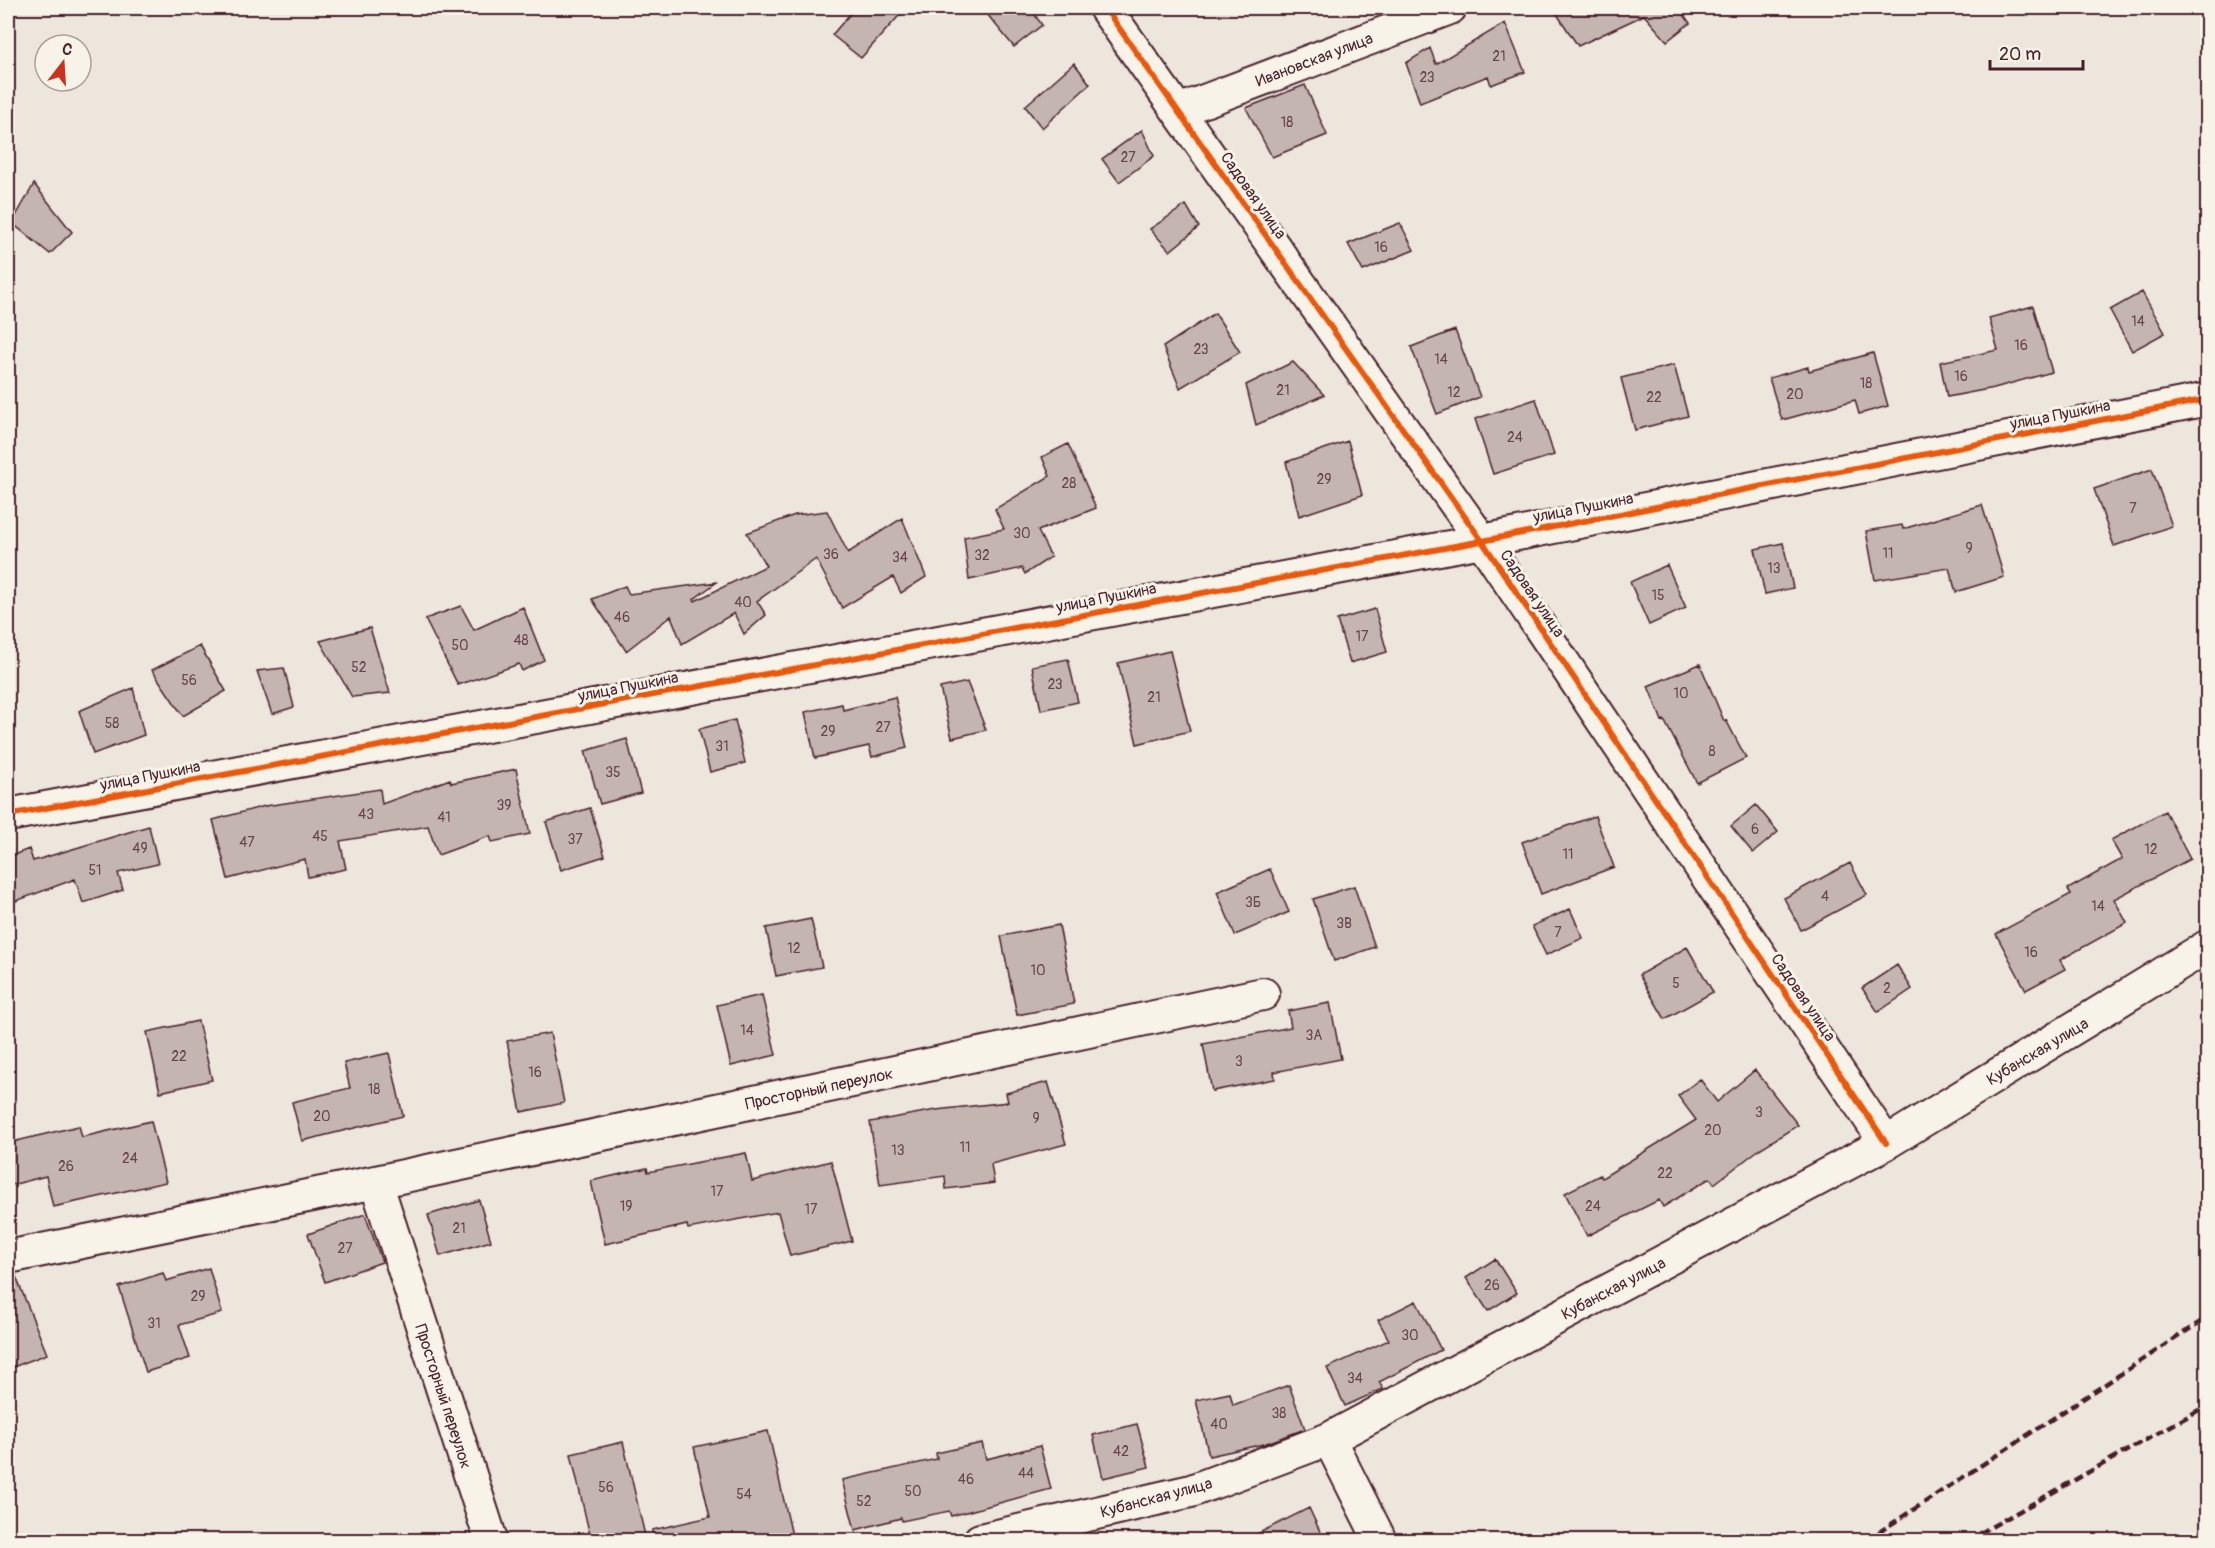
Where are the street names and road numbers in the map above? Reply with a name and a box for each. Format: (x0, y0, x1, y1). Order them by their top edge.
street label: Ивановская улица (1253, 28, 1376, 91)
street label: Садовая улица (1216, 148, 1291, 243)
street label: улица Пушкина (2007, 395, 2112, 435)
street label: улица Пушкина (1530, 488, 1635, 528)
street label: Садовая улица (1495, 546, 1569, 641)
street label: улица Пушкина (1053, 578, 1158, 618)
street label: улица Пушкина (575, 667, 680, 707)
street label: улица Пушкина (97, 756, 202, 796)
street label: Садовая улица (1766, 950, 1840, 1045)
street label: Кубанская улица (1983, 1014, 2092, 1090)
street label: Просторный переулок (743, 1064, 895, 1114)
street label: Кубанская улица (1558, 1253, 1669, 1325)
street label: Просторный переулок (410, 1322, 476, 1471)
street label: Кубанская улица (1098, 1473, 1215, 1523)

